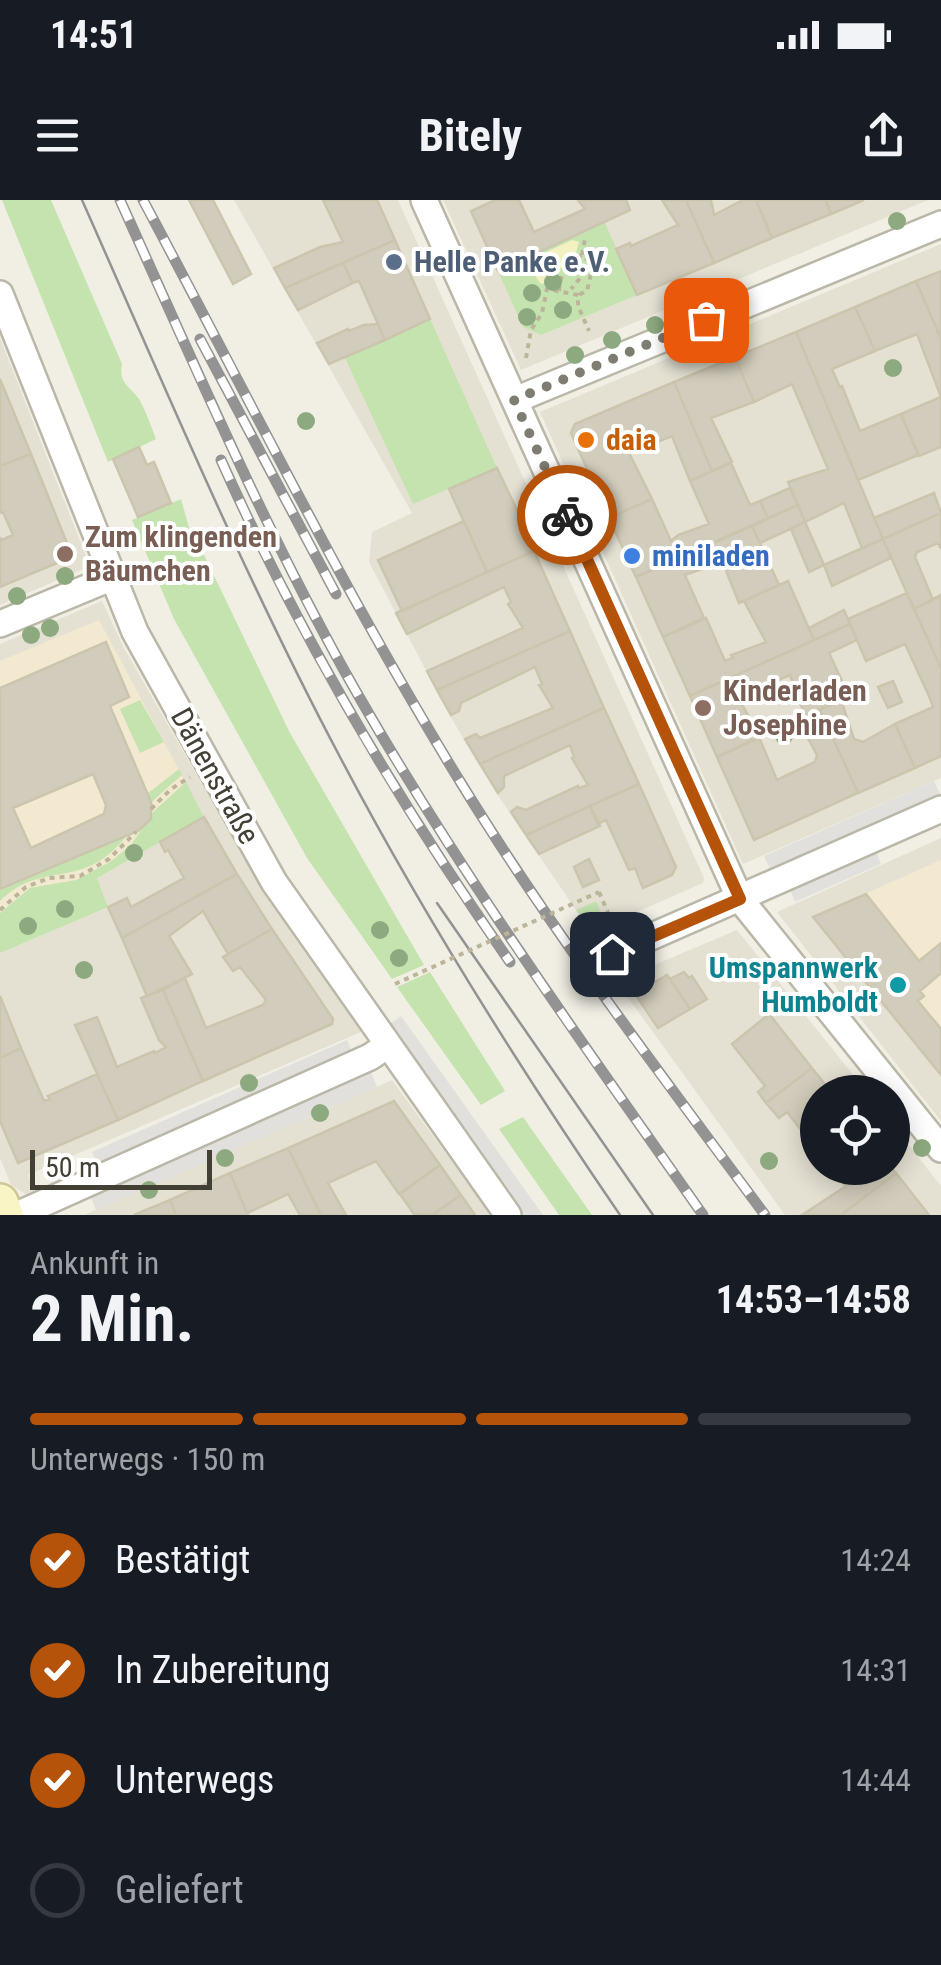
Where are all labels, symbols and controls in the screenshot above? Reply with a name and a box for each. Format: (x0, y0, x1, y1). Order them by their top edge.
text: 14:51 (50, 13, 137, 57)
icon: menu (30, 108, 85, 163)
icon: share (856, 108, 911, 163)
text: Bitely (419, 109, 522, 162)
place label: Helle Panke e.V. (414, 244, 610, 279)
marker: Helle Panke e.V. (383, 251, 405, 273)
pin (664, 278, 749, 363)
icon: bag (679, 293, 734, 348)
place label: daia (606, 422, 657, 457)
marker: daia (575, 429, 597, 451)
courier (517, 465, 617, 565)
icon: bike (540, 488, 595, 543)
place label: Zum klingenden Bäumchen (85, 519, 277, 588)
place label: miniladen (652, 538, 770, 573)
marker: Zum klingenden Bäumchen (54, 543, 76, 565)
marker: miniladen (621, 545, 643, 567)
place label: Kinderladen Josephine (723, 673, 867, 742)
marker: Kinderladen Josephine (692, 697, 714, 719)
street label: Dänenstraße (164, 702, 267, 850)
pin (570, 912, 655, 997)
icon: home (585, 927, 640, 982)
place label: Umspannwerk Humboldt (709, 950, 879, 1019)
marker: Umspannwerk Humboldt (887, 974, 909, 996)
map controls (800, 1075, 910, 1185)
button: locate (800, 1075, 910, 1185)
scale bar (30, 1145, 212, 1190)
text: 50 m (45, 1151, 100, 1184)
text: Ankunft in (30, 1244, 159, 1282)
text: 14:53–14:58 (716, 1278, 911, 1322)
text: 2 Min. (30, 1281, 194, 1357)
text: Unterwegs · 150 m (30, 1440, 265, 1478)
icon: check (30, 1533, 85, 1588)
text: Bestätigt (115, 1538, 250, 1582)
text: 14:24 (840, 1541, 911, 1579)
icon: check (30, 1643, 85, 1698)
text: In Zubereitung (115, 1648, 331, 1692)
text: 14:31 (840, 1651, 911, 1689)
icon: check (30, 1753, 85, 1808)
text: Unterwegs (115, 1758, 274, 1802)
text: 14:44 (840, 1761, 911, 1799)
text: Geliefert (115, 1868, 244, 1912)

